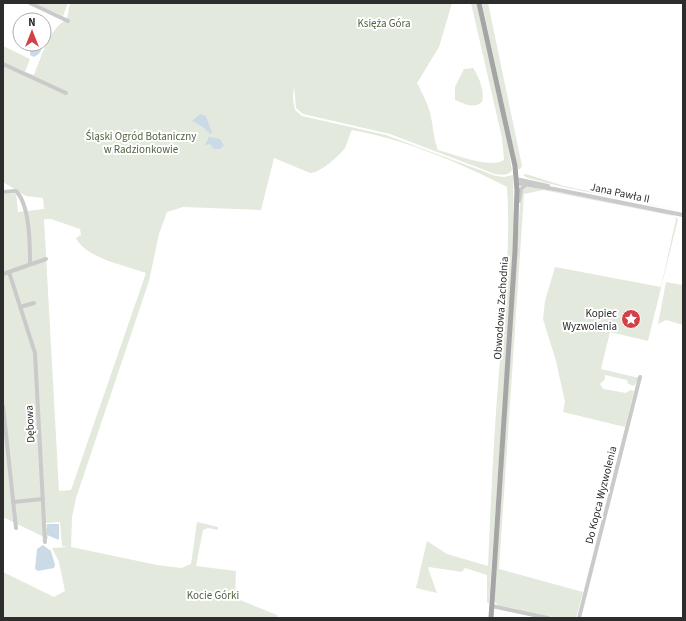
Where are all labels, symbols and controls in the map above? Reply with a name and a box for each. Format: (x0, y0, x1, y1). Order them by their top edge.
north arrow (12, 12, 52, 52)
text: N (28, 15, 36, 30)
park label: Księża Góra (357, 16, 411, 31)
park label: Śląski Ogród Botaniczny w Radzionkowie (86, 129, 196, 157)
street label: Jana Pawła II (589, 179, 651, 207)
street label: Obwodowa Zachodnia (490, 256, 512, 360)
place label: Kopiec Wyzwolenia (562, 306, 617, 334)
place icon: Kopiec Wyzwolenia (620, 308, 642, 330)
street label: Dębowa (22, 405, 38, 443)
street label: Do Kopca Wyzwolenia (582, 444, 620, 546)
park label: Kocie Górki (187, 588, 239, 603)

